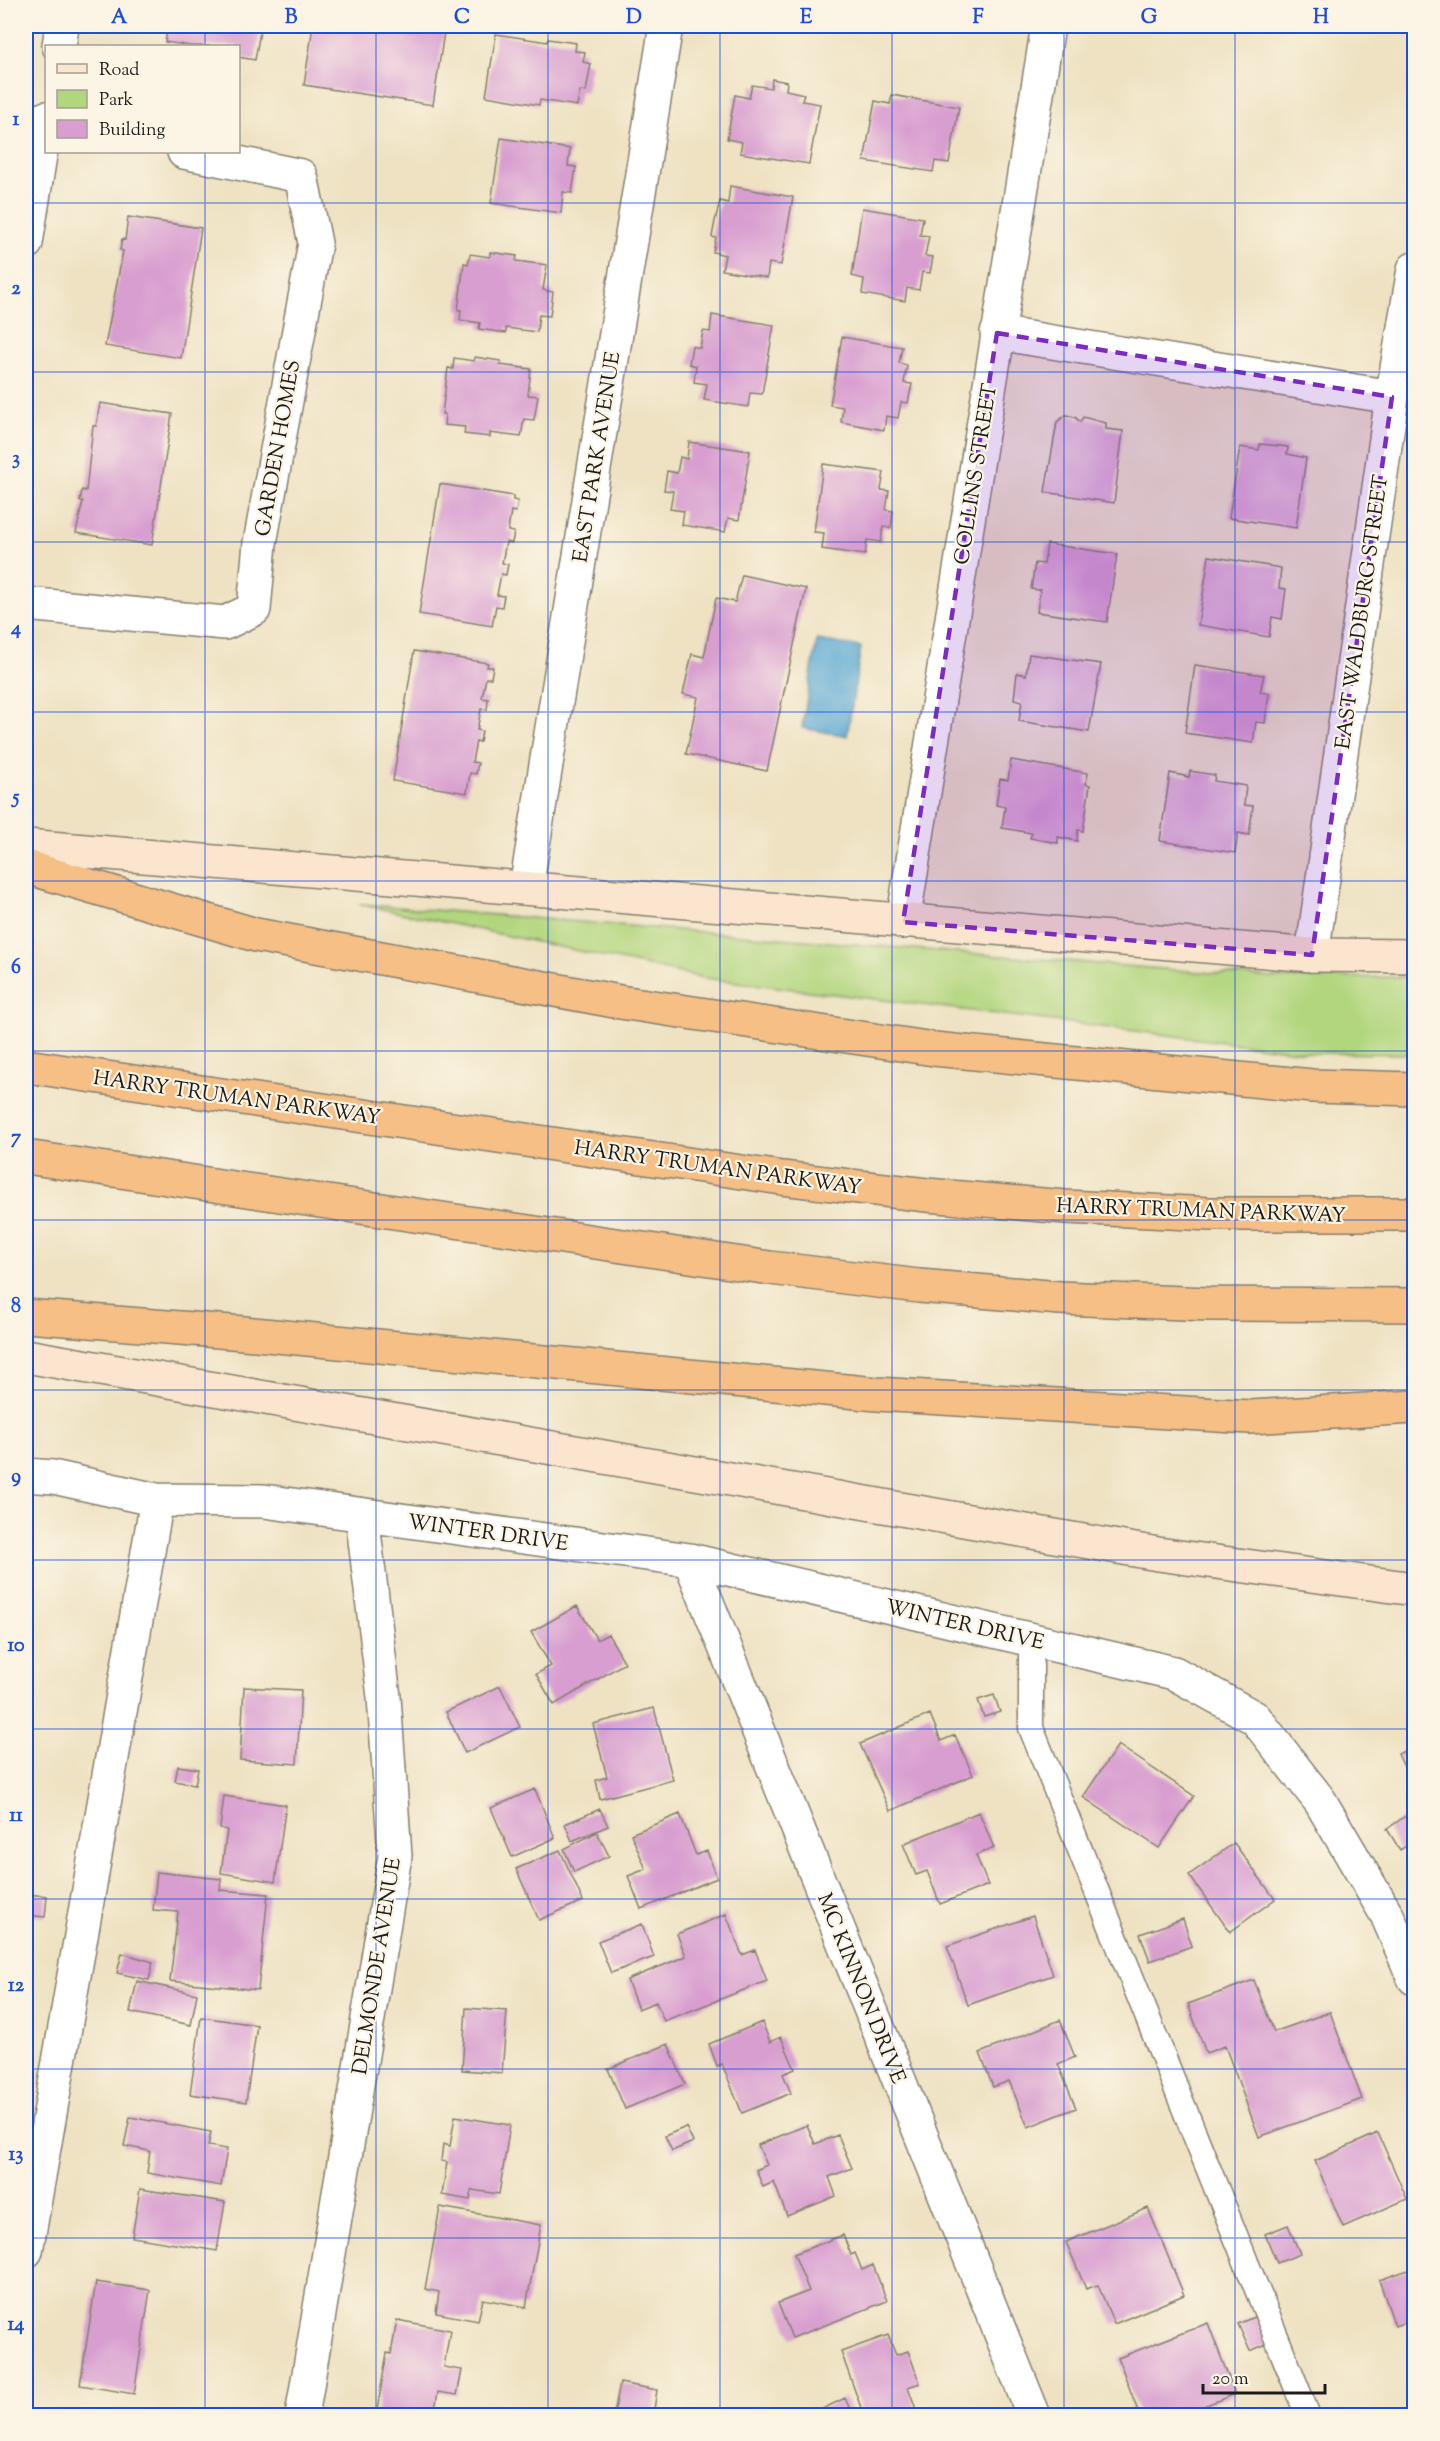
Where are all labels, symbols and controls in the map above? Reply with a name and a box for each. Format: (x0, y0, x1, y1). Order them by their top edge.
text: A (111, 4, 128, 33)
text: B (285, 4, 298, 33)
text: C (454, 4, 470, 33)
text: D (626, 4, 642, 33)
text: E (800, 4, 813, 33)
text: F (972, 4, 984, 33)
text: G (1141, 4, 1158, 33)
text: H (1313, 4, 1329, 33)
legend (45, 45, 240, 153)
text: Road (99, 58, 139, 84)
text: Park (99, 88, 134, 114)
text: 1 (13, 106, 20, 135)
text: Building (99, 118, 165, 144)
text: 2 (11, 275, 21, 304)
street label: EAST PARK AVENUE (566, 349, 630, 565)
street label: GARDEN HOMES (249, 358, 309, 539)
street label: COLLINS STREET (948, 381, 1006, 567)
text: 3 (12, 445, 20, 474)
street label: EAST WALDBURG STREET (1329, 473, 1397, 751)
text: 4 (10, 615, 21, 644)
text: 5 (11, 784, 20, 813)
text: 6 (11, 954, 21, 983)
street label: HARRY TRUMAN PARKWAY (91, 1064, 382, 1134)
text: 7 (11, 1124, 22, 1153)
street label: HARRY TRUMAN PARKWAY (572, 1134, 863, 1204)
street label: HARRY TRUMAN PARKWAY (1056, 1192, 1346, 1232)
text: 8 (11, 1293, 21, 1322)
text: 9 (11, 1463, 21, 1492)
street label: WINTER DRIVE (405, 1508, 570, 1560)
street label: WINTER DRIVE (882, 1593, 1047, 1659)
text: 10 (7, 1632, 25, 1661)
text: 11 (9, 1802, 23, 1831)
street label: DELMONDE AVENUE (346, 1855, 410, 2077)
street label: MC KINNON DRIVE (808, 1889, 912, 2089)
text: 12 (8, 1972, 25, 2001)
text: 13 (9, 2141, 23, 2170)
text: 14 (8, 2311, 24, 2340)
scale bar (1203, 2357, 1324, 2395)
text: 20 m (1212, 2367, 1249, 2393)

